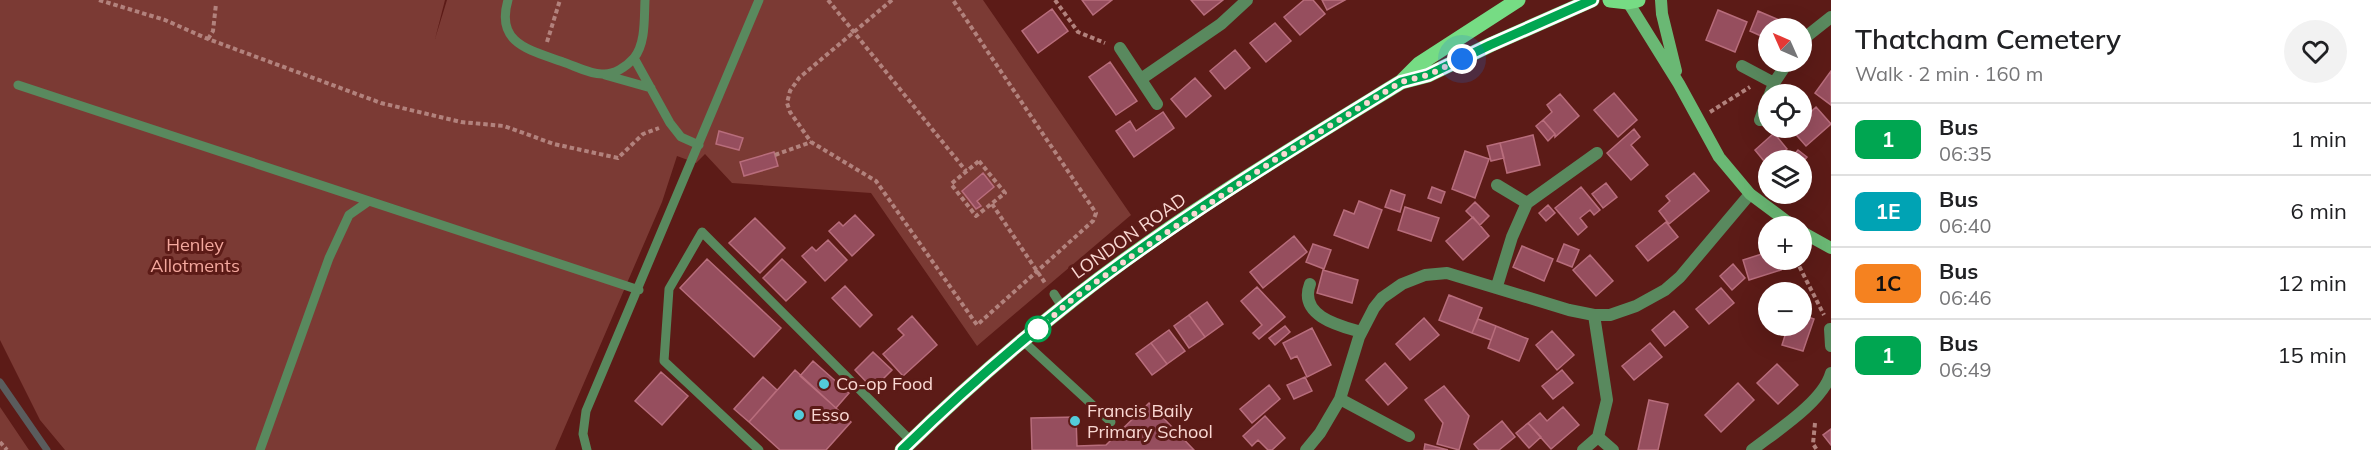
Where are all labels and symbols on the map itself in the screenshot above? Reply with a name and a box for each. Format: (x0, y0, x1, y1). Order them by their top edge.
north arrow (1758, 18, 1812, 72)
your location (1447, 44, 1477, 74)
street label: LONDON ROAD (1067, 188, 1190, 284)
park label: Henley Allotments (150, 233, 240, 277)
unlabelled marker (1025, 316, 1051, 342)
place label: Co-op Food (836, 372, 933, 395)
marker: Co-op Food (817, 377, 831, 391)
place label: Francis Baily Primary School (1087, 399, 1213, 443)
place label: Esso (811, 403, 850, 426)
marker: Esso (792, 408, 806, 422)
marker: Francis Baily Primary School (1068, 414, 1082, 428)

